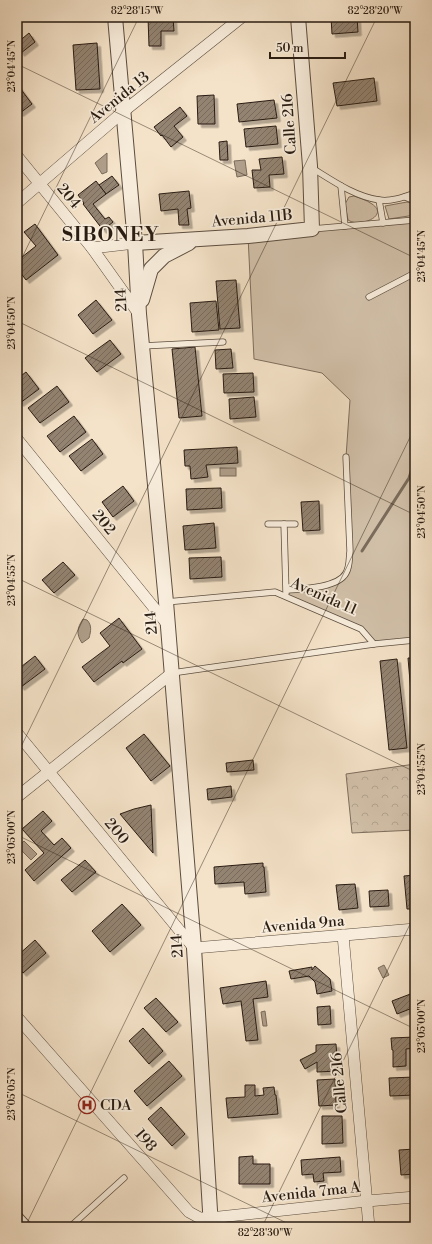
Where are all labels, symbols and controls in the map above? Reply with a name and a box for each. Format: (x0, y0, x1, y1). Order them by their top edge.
text: 82°28'15"W (111, 5, 164, 17)
text: 82°28'20"W (348, 5, 403, 17)
scale bar (270, 34, 345, 60)
text: 23°04'45"N (6, 39, 18, 92)
text: 50 m (276, 41, 304, 56)
street label: Avenida 13 (84, 67, 153, 128)
street label: Calle 216 (278, 93, 301, 155)
street label: 204 (53, 180, 85, 213)
street label: Avenida 11B (210, 205, 293, 232)
district label: SIBONEY (62, 223, 160, 247)
text: 23°04'45"N (416, 229, 428, 282)
street label: 214 (111, 288, 132, 312)
text: 23°04'50"N (6, 296, 18, 350)
text: 23°04'50"N (416, 485, 428, 539)
street label: 202 (88, 506, 119, 539)
text: 23°04'55"N (6, 553, 18, 606)
street label: Avenida 11 (287, 573, 361, 620)
street label: 214 (141, 610, 162, 636)
text: 23°04'55"N (416, 742, 428, 795)
text: 23°05'00"N (6, 810, 18, 864)
street label: 200 (100, 814, 133, 848)
street label: Avenida 9na (260, 911, 346, 938)
street label: 214 (167, 934, 188, 958)
text: 23°05'00"N (416, 999, 428, 1053)
street label: Calle 216 (327, 1052, 352, 1114)
text: 23°05'05"N (6, 1067, 18, 1120)
hospital icon: CDA (77, 1095, 97, 1115)
place label: CDA (100, 1096, 132, 1115)
street label: 198 (131, 1125, 161, 1156)
street label: Avenida 7ma A (260, 1178, 362, 1207)
text: 82°28'30"W (238, 1227, 293, 1239)

